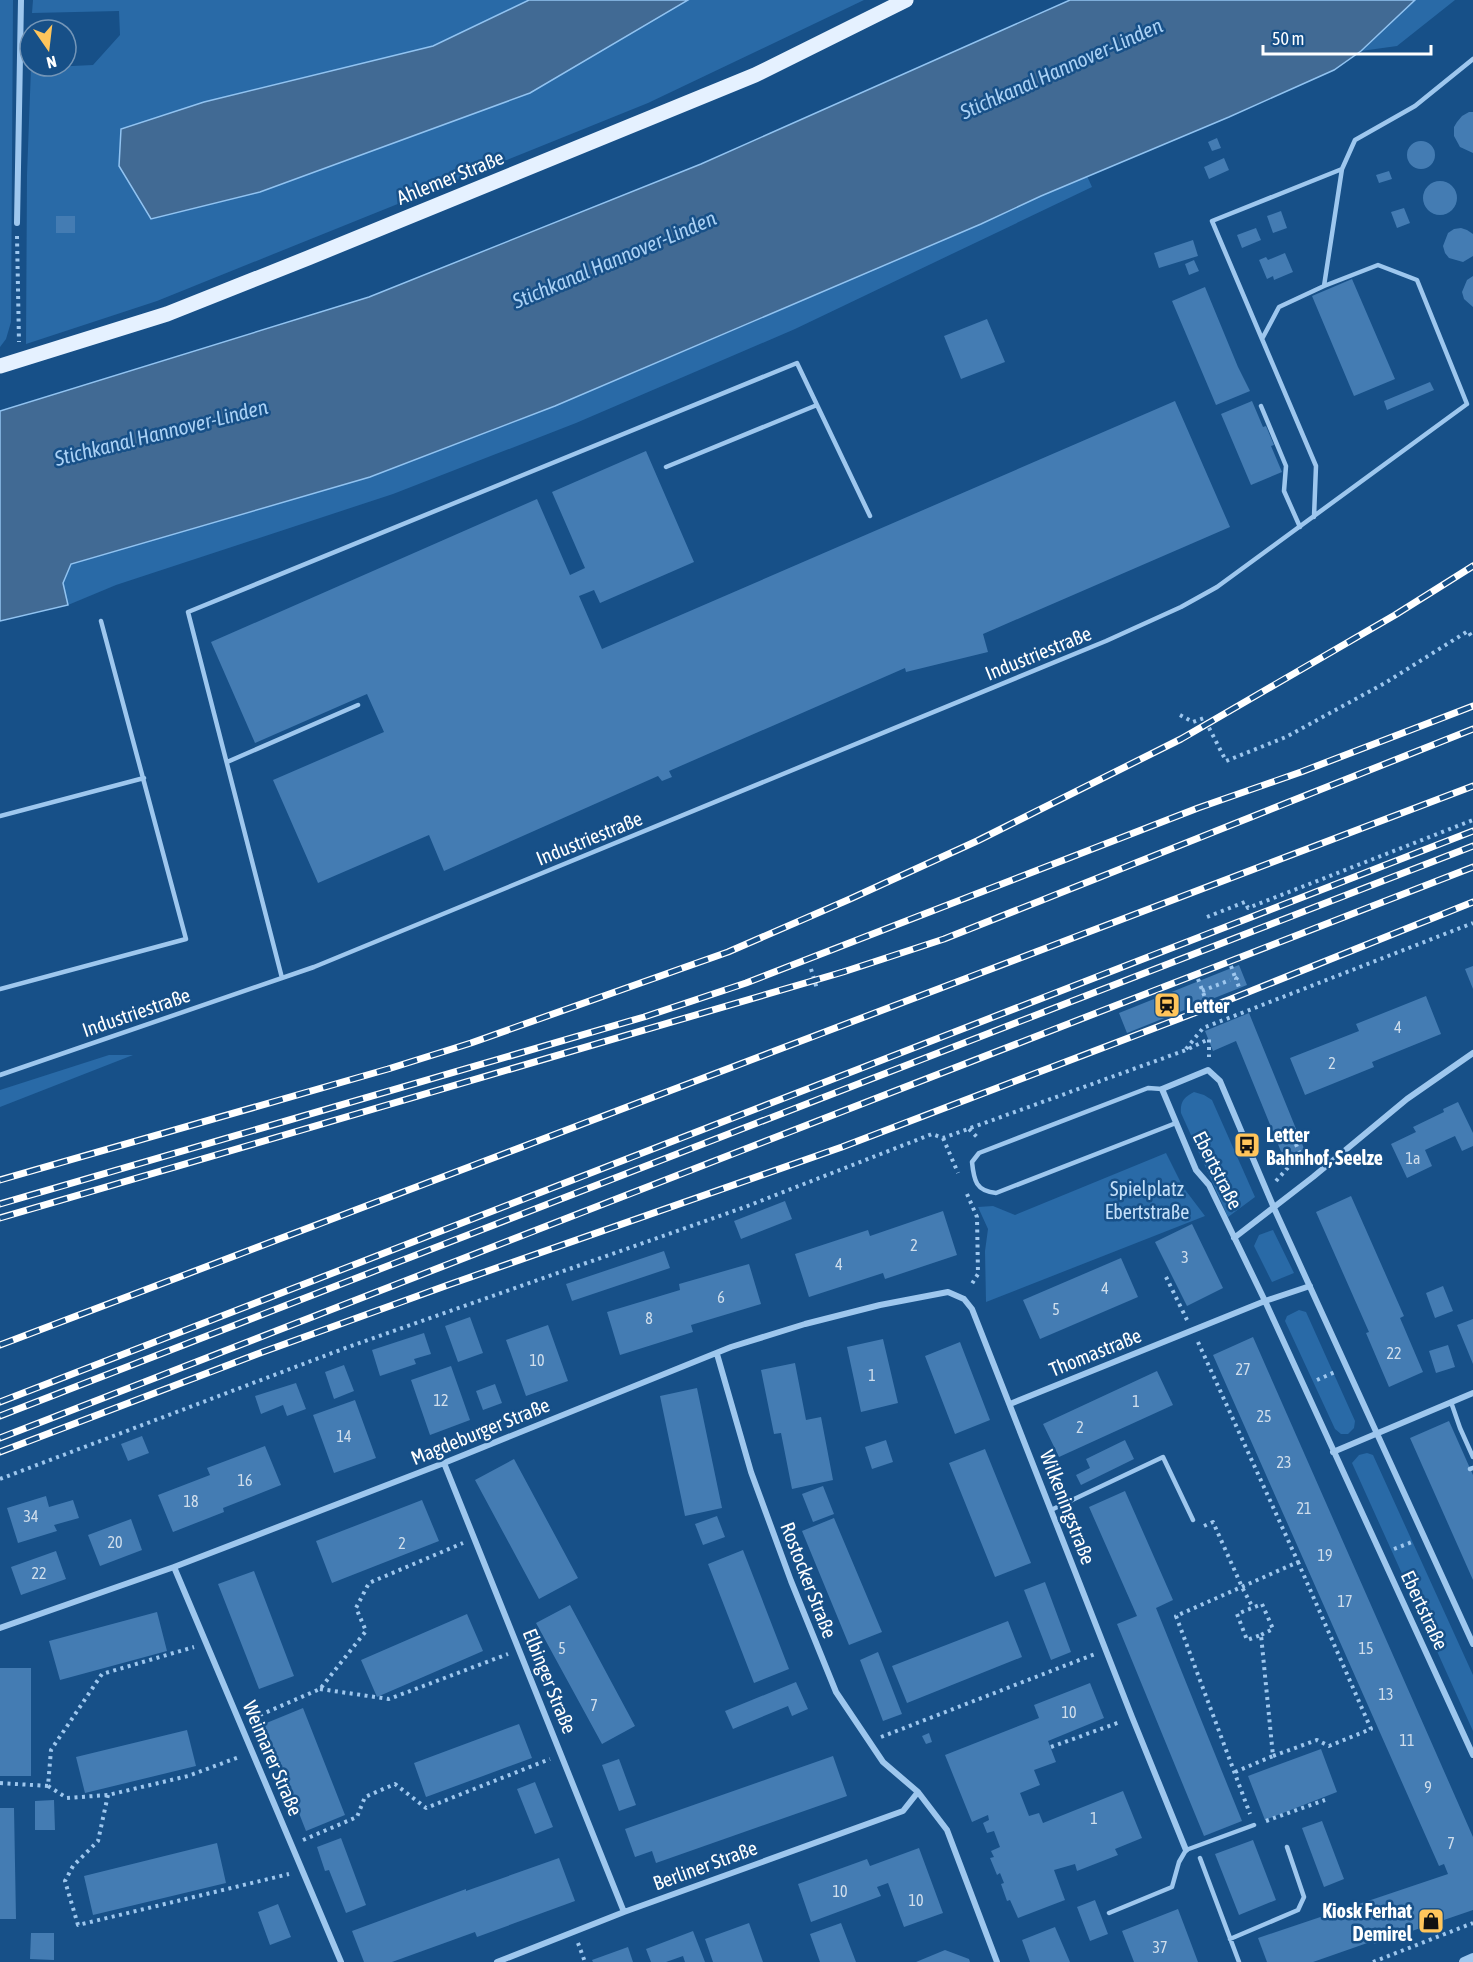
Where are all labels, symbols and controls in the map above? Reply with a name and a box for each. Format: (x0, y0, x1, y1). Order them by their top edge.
water label: Stichkanal Hannover-Linden (955, 13, 1166, 124)
north arrow (18, 18, 78, 78)
scale bar (1263, 18, 1431, 56)
text: 50 m (1272, 28, 1304, 49)
text: N (45, 53, 58, 72)
street label: Ahlemer Straße (393, 145, 507, 209)
water label: Stichkanal Hannover-Linden (508, 205, 719, 313)
water label: Stichkanal Hannover-Linden (51, 394, 270, 470)
street label: Industriestraße (982, 621, 1094, 685)
street label: Industriestraße (533, 806, 645, 870)
street label: Industriestraße (79, 983, 193, 1041)
station icon: Letter (1152, 990, 1182, 1020)
place label: Letter (1186, 994, 1230, 1017)
house number: 4 (1394, 1018, 1402, 1036)
house number: 2 (1328, 1054, 1336, 1072)
place label: Letter Bahnhof, Seelze (1266, 1123, 1383, 1169)
street label: Ebertstraße (1189, 1127, 1247, 1213)
bus stop icon: Letter Bahnhof, Seelze (1232, 1130, 1262, 1160)
house number: 1a (1406, 1149, 1420, 1167)
park label: Spielplatz Ebertstraße (1105, 1177, 1189, 1223)
house number: 2 (910, 1236, 918, 1254)
house number: 3 (1181, 1248, 1189, 1266)
house number: 4 (835, 1255, 843, 1273)
house number: 4 (1101, 1279, 1109, 1297)
house number: 6 (717, 1288, 725, 1306)
house number: 5 (1052, 1300, 1060, 1318)
house number: 8 (645, 1309, 653, 1327)
street label: Thomastraße (1046, 1323, 1144, 1381)
house number: 22 (1386, 1344, 1402, 1362)
house number: 10 (529, 1351, 545, 1369)
house number: 27 (1235, 1360, 1251, 1378)
house number: 1 (868, 1366, 876, 1384)
house number: 12 (433, 1391, 449, 1409)
house number: 1 (1132, 1392, 1140, 1410)
street label: Magdeburger Straße (407, 1393, 553, 1469)
house number: 25 (1256, 1407, 1272, 1425)
house number: 2 (1076, 1418, 1084, 1436)
house number: 14 (336, 1427, 352, 1445)
street label: Wilkeningstraße (1036, 1447, 1100, 1567)
house number: 23 (1276, 1453, 1292, 1471)
house number: 16 (237, 1471, 253, 1489)
house number: 18 (183, 1492, 199, 1510)
house number: 21 (1296, 1499, 1312, 1517)
house number: 34 (23, 1507, 39, 1525)
street label: Rostocker Straße (776, 1519, 842, 1641)
house number: 20 (107, 1533, 123, 1551)
house number: 2 (398, 1534, 406, 1552)
house number: 19 (1317, 1546, 1333, 1564)
house number: 22 (31, 1564, 47, 1582)
street label: Ebertstraße (1397, 1567, 1453, 1653)
house number: 17 (1337, 1592, 1353, 1610)
street label: Elbinger Straße (519, 1625, 581, 1737)
house number: 5 (558, 1639, 566, 1657)
house number: 15 (1358, 1639, 1374, 1657)
house number: 13 (1378, 1685, 1394, 1703)
house number: 7 (590, 1696, 598, 1714)
street label: Weimarer Straße (239, 1697, 307, 1819)
house number: 10 (1061, 1703, 1077, 1721)
house number: 11 (1399, 1731, 1415, 1749)
house number: 9 (1424, 1778, 1432, 1796)
house number: 1 (1090, 1809, 1098, 1827)
house number: 7 (1447, 1834, 1455, 1852)
street label: Berliner Straße (650, 1836, 760, 1894)
house number: 10 (832, 1882, 848, 1900)
house number: 10 (908, 1891, 924, 1909)
place label: Kiosk Ferhat Demirel (1322, 1899, 1413, 1945)
shop icon: Kiosk Ferhat Demirel (1416, 1906, 1446, 1936)
house number: 37 (1152, 1938, 1168, 1956)

